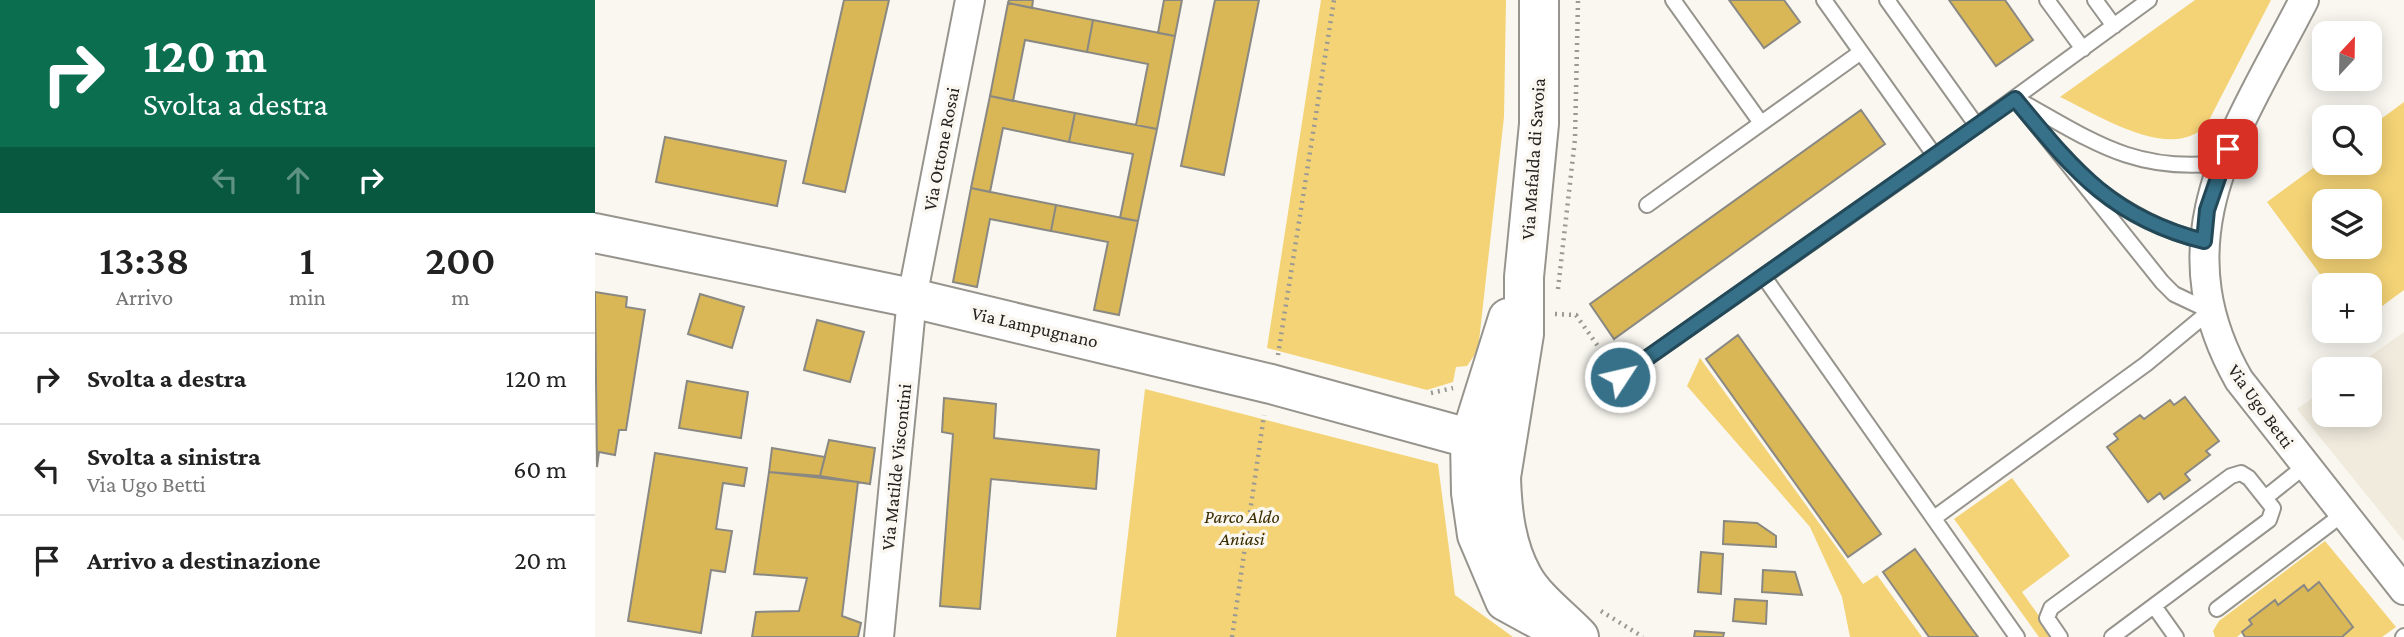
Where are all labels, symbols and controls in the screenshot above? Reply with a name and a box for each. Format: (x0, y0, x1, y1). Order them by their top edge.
north arrow (2312, 21, 2382, 91)
map controls (2312, 21, 2382, 427)
icon: right (28, 28, 119, 119)
text: 120 m (143, 28, 267, 83)
street label: Via Mafalda di Savoia (1517, 77, 1549, 241)
street label: Via Ottone Rosai (919, 85, 963, 213)
text: Svolta a destra (143, 86, 328, 122)
button: search (2312, 105, 2382, 175)
pin (2198, 119, 2258, 179)
icon: arrive (2209, 130, 2247, 168)
icon: left (206, 161, 244, 199)
icon: ahead (279, 161, 317, 199)
icon: right (352, 161, 390, 199)
button: layers (2312, 189, 2382, 259)
text: 13:38 (99, 236, 190, 283)
text: 1 (300, 236, 315, 283)
text: 200 (425, 236, 496, 283)
button: + (2312, 273, 2382, 343)
text: Arrivo (116, 284, 173, 310)
text: min (289, 284, 326, 310)
text: m (451, 284, 470, 310)
street label: Via Lampugnano (970, 302, 1100, 352)
position arrow (1583, 340, 1657, 414)
button: − (2312, 357, 2382, 427)
icon: right (28, 360, 66, 398)
street label: Via Ugo Betti (2224, 360, 2298, 452)
text: Svolta a destra (87, 364, 246, 393)
text: 120 m (506, 364, 567, 393)
street label: Via Matilde Viscontini (877, 383, 915, 551)
text: Svolta a sinistra (87, 442, 261, 471)
icon: left (28, 451, 66, 489)
text: 60 m (513, 455, 567, 484)
text: Via Ugo Betti (87, 471, 206, 497)
park label: Parco Aldo Aniasi (1204, 506, 1280, 549)
icon: arrive (28, 542, 66, 580)
text: Arrivo a destinazione (87, 546, 321, 575)
text: 20 m (514, 546, 567, 575)

